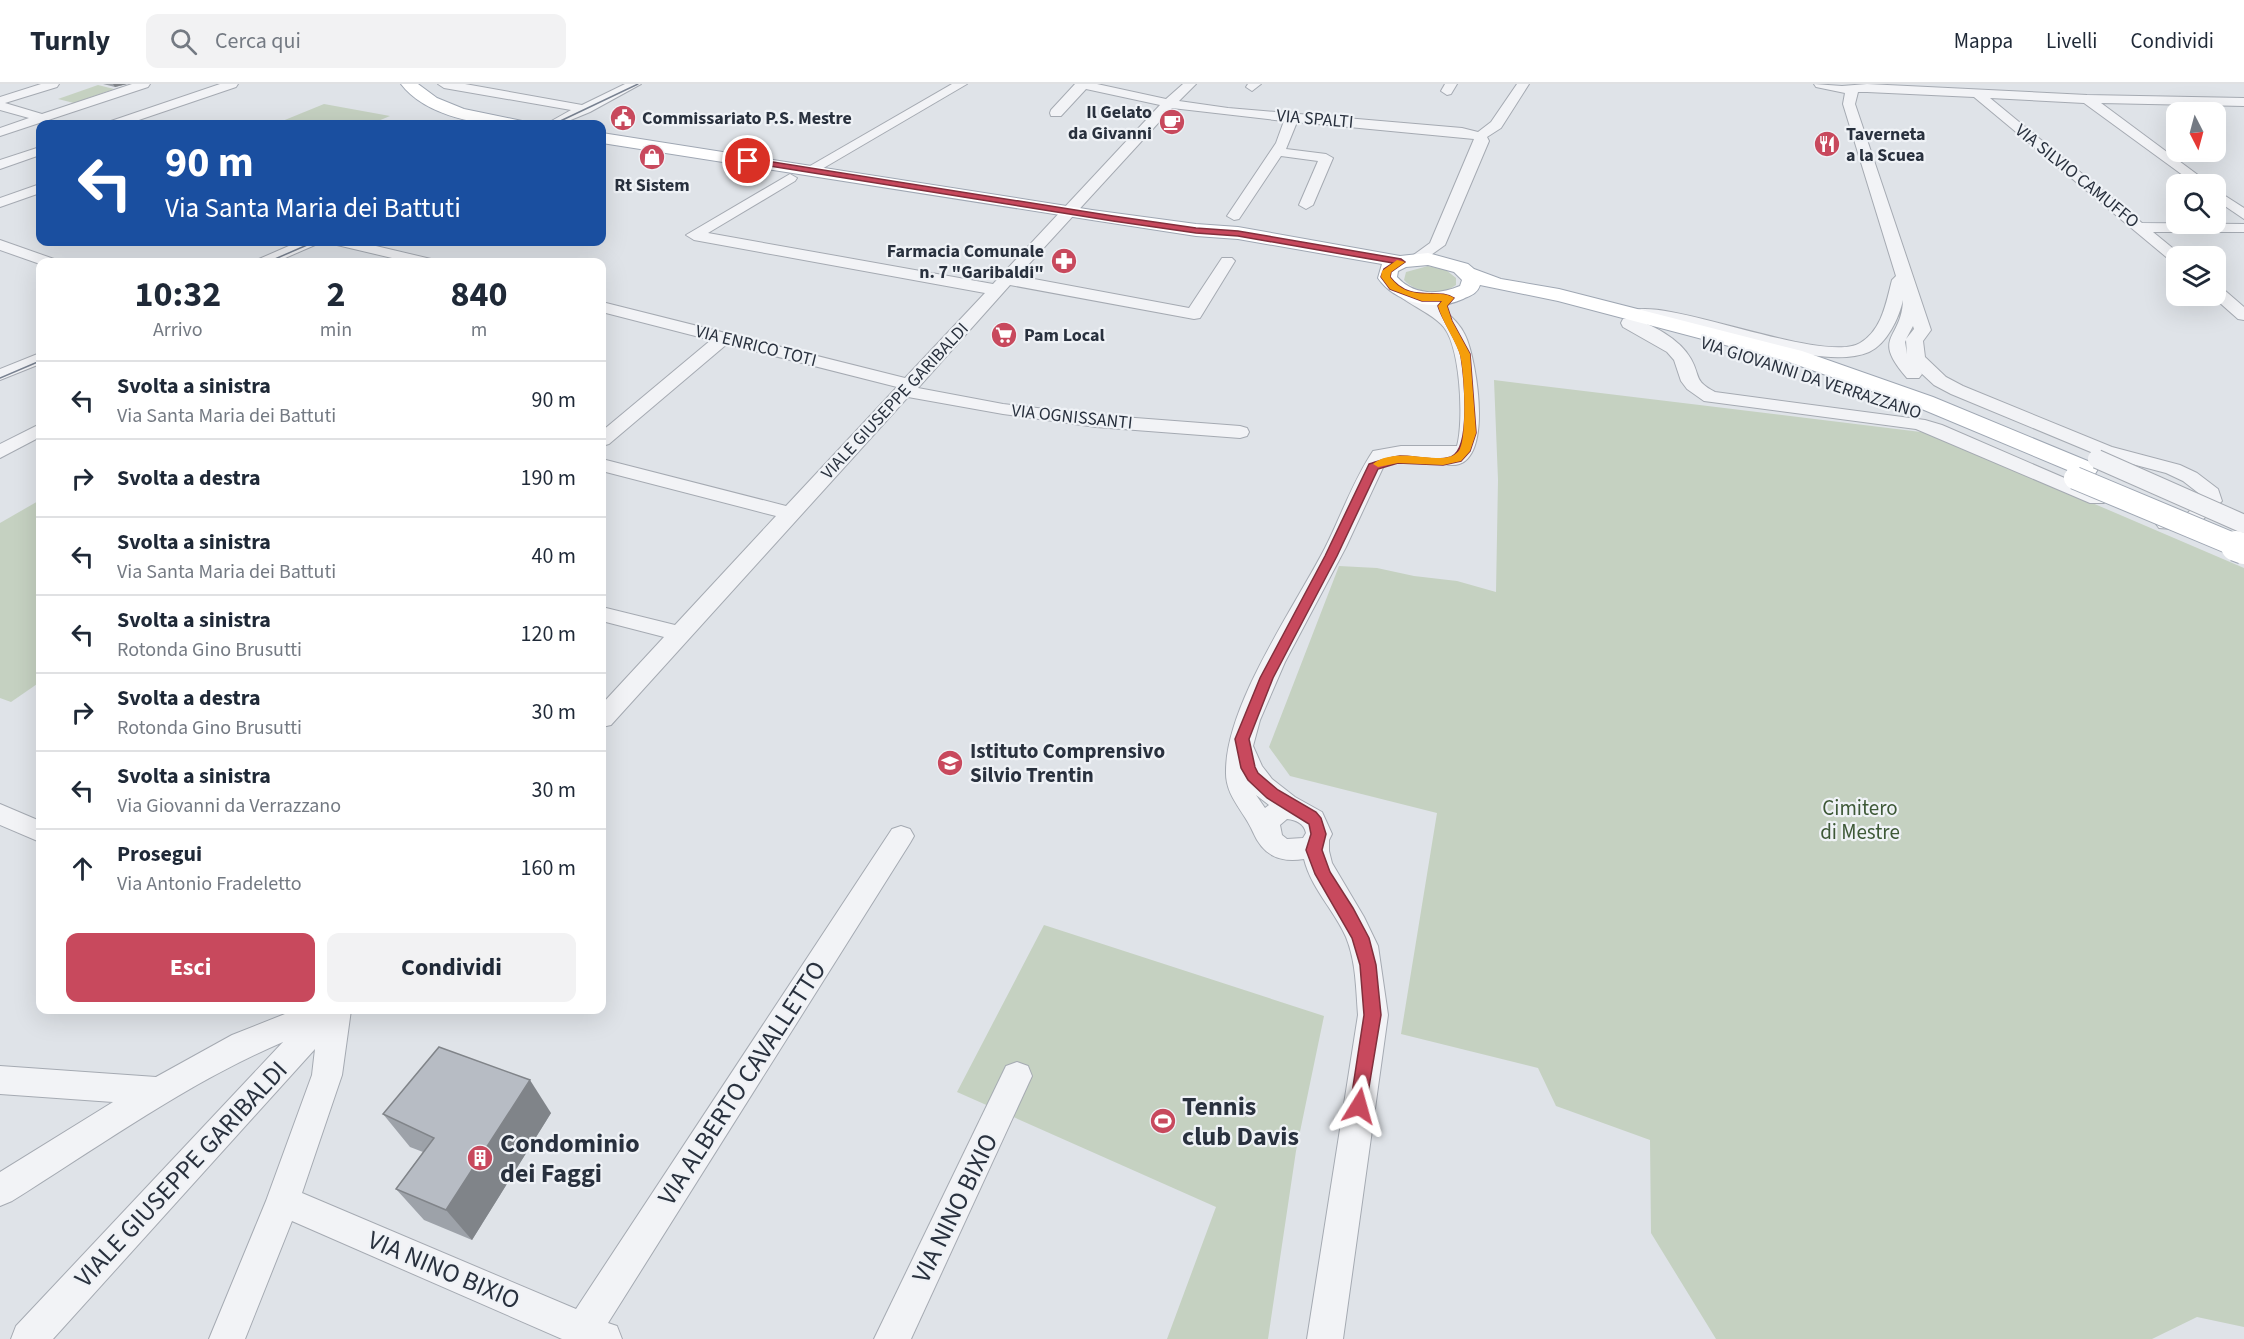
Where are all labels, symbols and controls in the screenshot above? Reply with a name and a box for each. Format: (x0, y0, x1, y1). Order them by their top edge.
search box (146, 14, 566, 68)
text: Turnly (30, 21, 110, 61)
icon: search (167, 25, 200, 58)
text: Cerca qui (215, 25, 301, 57)
text: Mappa (1954, 26, 2013, 56)
text: Livelli (2046, 26, 2098, 56)
text: Condividi (2131, 26, 2214, 56)
place label: Il Gelato da Givanni (1068, 100, 1152, 146)
north arrow (2166, 102, 2226, 162)
map controls (2166, 102, 2226, 306)
public building icon: Commissariato P.S. Mestre (608, 103, 638, 133)
street label: VIA SPALTI (1276, 103, 1354, 135)
place label: Commissariato P.S. Mestre (642, 106, 852, 131)
cafe icon: Il Gelato da Givanni (1157, 107, 1187, 137)
street label: VIA SILVIO CAMUFFO (2010, 118, 2144, 234)
place label: Taverneta a la Scuea (1846, 122, 1926, 168)
restaurant icon: Taverneta a la Scuea (1812, 129, 1842, 159)
text: 90 m (165, 133, 254, 193)
pin (722, 135, 773, 186)
shop icon: Rt Sistem (637, 142, 667, 172)
icon: left (66, 144, 144, 222)
icon: arrive (731, 144, 764, 177)
place label: Rt Sistem (614, 173, 690, 198)
button: search (2166, 174, 2226, 234)
text: Via Santa Maria dei Battuti (165, 189, 461, 228)
place label: Farmacia Comunale n. 7 "Garibaldi" (887, 239, 1044, 285)
pharmacy icon: Farmacia Comunale n. 7 "Garibaldi" (1049, 246, 1079, 276)
button: layers (2166, 246, 2226, 306)
text: 10:32 (134, 269, 221, 320)
text: 2 (326, 269, 345, 320)
text: 840 (451, 269, 508, 320)
text: Arrivo (153, 316, 203, 344)
text: min (320, 316, 352, 344)
text: m (471, 316, 487, 344)
street label: VIALE GIUSEPPE GARIBALDI (816, 317, 974, 485)
street label: VIA ENRICO TOTI (693, 319, 819, 373)
supermarket icon: Pam Local (989, 320, 1019, 350)
place label: Pam Local (1024, 323, 1105, 348)
street label: VIA GIOVANNI DA VERRAZZANO (1697, 330, 1925, 426)
text: Svolta a sinistra (117, 370, 271, 402)
icon: left (66, 384, 99, 417)
text: 90 m (531, 384, 576, 416)
street label: VIA OGNISSANTI (1010, 398, 1134, 436)
text: Via Santa Maria dei Battuti (117, 402, 336, 430)
icon: right (66, 462, 99, 495)
text: Svolta a destra (117, 462, 261, 494)
text: 190 m (521, 462, 576, 494)
text: Svolta a sinistra (117, 526, 271, 558)
icon: left (66, 540, 99, 573)
text: 40 m (531, 540, 576, 572)
text: Via Santa Maria dei Battuti (117, 558, 336, 586)
text: Svolta a sinistra (117, 604, 271, 636)
icon: left (66, 618, 99, 651)
text: 120 m (521, 618, 576, 650)
text: Rotonda Gino Brusutti (117, 636, 302, 664)
text: Svolta a destra (117, 682, 261, 714)
icon: right (66, 696, 99, 729)
text: 30 m (531, 696, 576, 728)
text: Rotonda Gino Brusutti (117, 714, 302, 742)
place label: Istituto Comprensivo Silvio Trentin (970, 736, 1165, 790)
school or university icon: Istituto Comprensivo Silvio Trentin (935, 748, 965, 778)
text: Svolta a sinistra (117, 760, 271, 792)
icon: left (66, 774, 99, 807)
text: 30 m (531, 774, 576, 806)
text: Via Giovanni da Verrazzano (117, 792, 341, 820)
park label: Cimitero di Mestre (1820, 793, 1900, 847)
text: Prosegui (117, 838, 202, 870)
icon: ahead (66, 852, 99, 885)
text: 160 m (521, 852, 576, 884)
text: Via Antonio Fradeletto (117, 870, 302, 898)
button: Esci (66, 933, 315, 1002)
button: Condividi (327, 933, 576, 1002)
street label: VIA ALBERTO CAVALLETTO (649, 954, 835, 1212)
street label: VIALE GIUSEPPE GARIBALDI (66, 1052, 296, 1296)
position arrow (1327, 1074, 1391, 1138)
place label: Tennis club Davis (1182, 1088, 1299, 1155)
sports icon: Tennis club Davis (1148, 1106, 1178, 1136)
place label: Condominio dei Faggi (500, 1125, 640, 1192)
street label: VIA NINO BIXIO (903, 1127, 1007, 1289)
building icon: Condominio dei Faggi (465, 1143, 495, 1173)
street label: VIA NINO BIXIO (362, 1221, 526, 1319)

